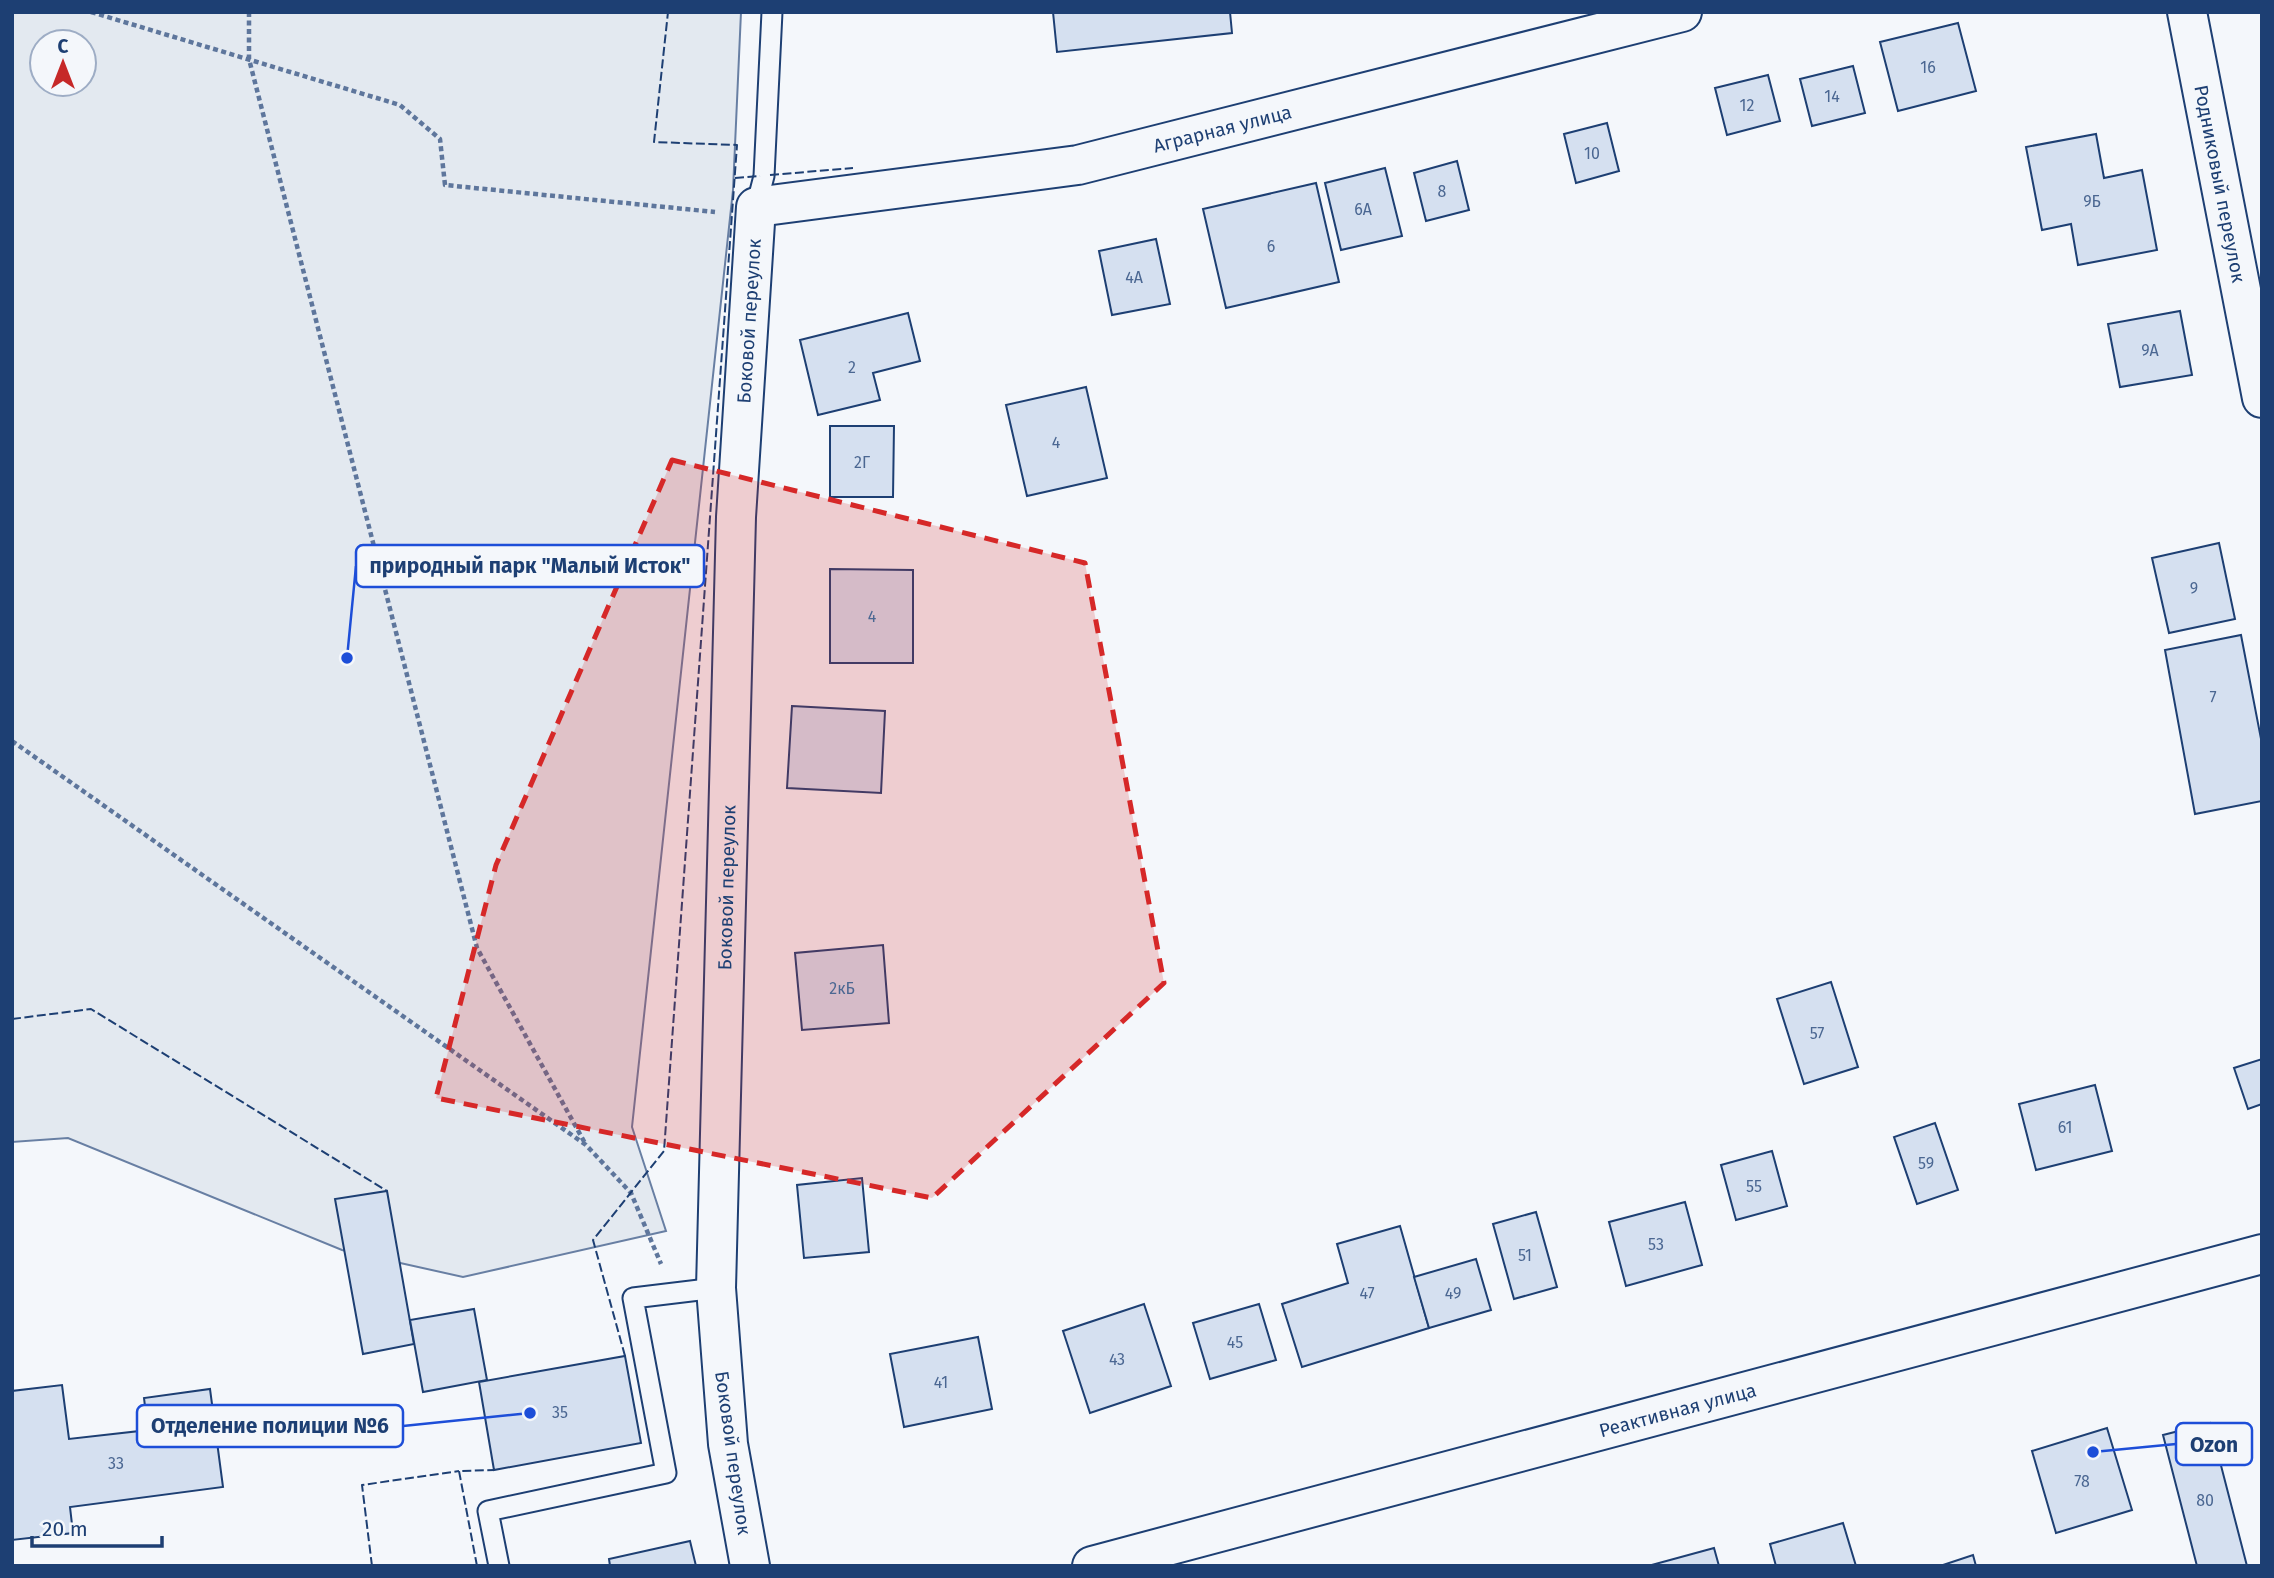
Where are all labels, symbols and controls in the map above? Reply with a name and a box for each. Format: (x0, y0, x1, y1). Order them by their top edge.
north arrow (28, 28, 98, 98)
text: С (58, 35, 69, 58)
house number: 16 (1920, 58, 1936, 77)
street label: Родниковый переулок (2190, 83, 2251, 285)
house number: 14 (1824, 87, 1840, 106)
house number: 12 (1740, 96, 1754, 115)
street label: Аграрная улица (1151, 100, 1294, 157)
house number: 10 (1584, 144, 1600, 163)
house number: 8 (1438, 182, 1447, 201)
house number: 9Б (2083, 192, 2101, 211)
house number: 6А (1354, 200, 1373, 219)
house number: 6 (1267, 237, 1275, 256)
street label: Боковой переулок (732, 238, 765, 404)
house number: 4А (1125, 268, 1144, 287)
house number: 9А (2141, 341, 2160, 360)
house number: 2 (848, 358, 856, 377)
house number: 4 (1052, 433, 1061, 452)
house number: 2Г (854, 453, 870, 472)
callout: природный парк "Малый Исток" (356, 545, 704, 587)
text: природный парк "Малый Исток" (370, 553, 690, 579)
house number: 9 (2190, 579, 2198, 598)
house number: 4 (868, 607, 877, 626)
house number: 7 (2209, 688, 2217, 707)
street label: Боковой переулок (713, 804, 740, 971)
house number: 2кБ (829, 979, 855, 998)
house number: 57 (1810, 1024, 1824, 1043)
house number: 61 (2058, 1118, 2072, 1137)
house number: 59 (1918, 1154, 1934, 1173)
house number: 55 (1746, 1177, 1762, 1196)
house number: 53 (1648, 1235, 1664, 1254)
house number: 51 (1518, 1246, 1532, 1265)
house number: 47 (1359, 1284, 1375, 1303)
house number: 49 (1445, 1284, 1461, 1303)
house number: 45 (1227, 1333, 1243, 1352)
house number: 43 (1109, 1350, 1125, 1369)
street label: Боковой переулок (710, 1370, 756, 1537)
house number: 41 (934, 1373, 948, 1392)
street label: Реактивная улица (1596, 1378, 1759, 1442)
house number: 35 (552, 1403, 568, 1422)
callout: Отделение полиции №6 (137, 1405, 403, 1447)
text: Отделение полиции №6 (151, 1413, 389, 1439)
callout: Ozon (2176, 1423, 2252, 1465)
text: Ozon (2190, 1432, 2238, 1458)
house number: 33 (108, 1454, 124, 1473)
house number: 78 (2074, 1472, 2090, 1491)
house number: 80 (2196, 1491, 2214, 1510)
scale bar (32, 1504, 161, 1548)
text: 20 m (42, 1516, 88, 1542)

